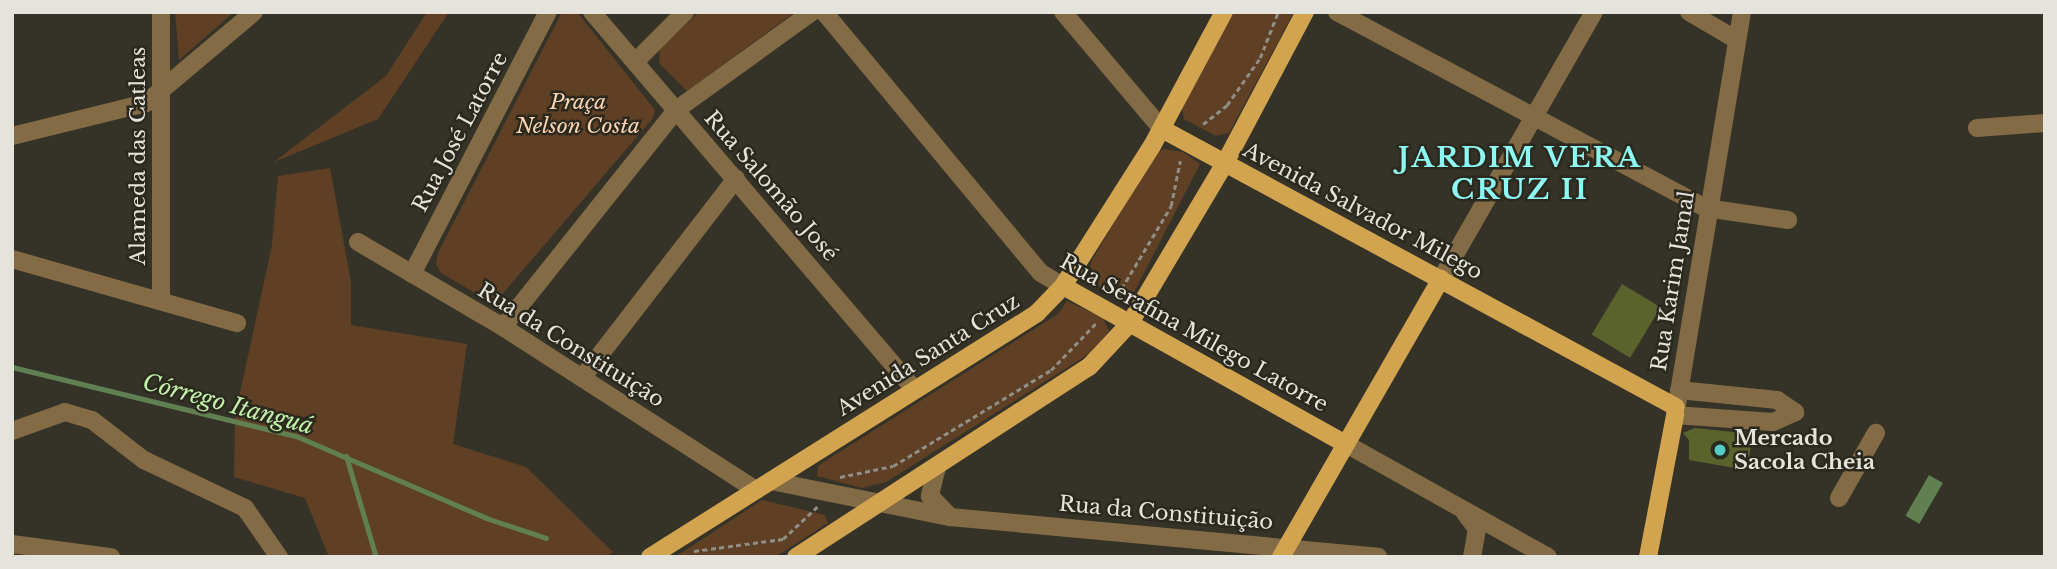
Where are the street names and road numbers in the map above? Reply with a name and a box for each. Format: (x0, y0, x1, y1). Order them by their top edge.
street label: Alameda das Catleas (125, 47, 151, 265)
street label: Rua José Latorre (407, 48, 513, 216)
street label: Rua Salomão José (699, 106, 843, 266)
street label: Avenida Salvador Milego (1239, 137, 1487, 285)
street label: Rua Karim Jamal (1646, 189, 1700, 373)
street label: Rua Serafina Milego Latorre (1055, 249, 1333, 417)
street label: Rua da Constituição (473, 277, 669, 413)
street label: Avenida Santa Cruz (832, 288, 1024, 422)
street label: Rua da Constituição (1058, 491, 1274, 535)

